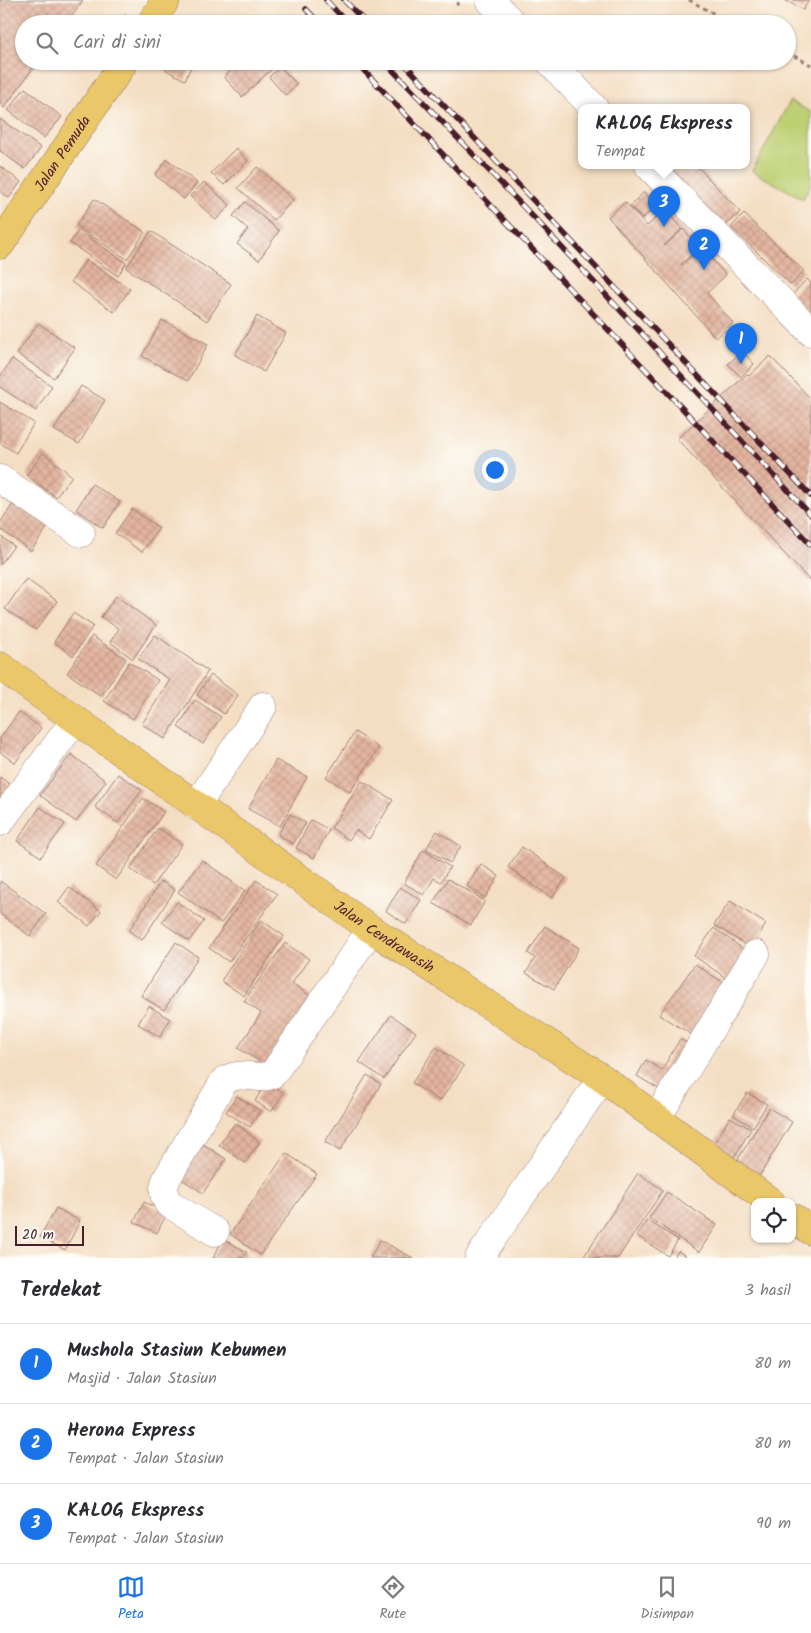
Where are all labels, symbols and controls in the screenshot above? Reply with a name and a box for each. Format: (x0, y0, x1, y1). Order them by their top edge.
search box (15, 15, 796, 70)
text: Cari di sini (73, 28, 161, 58)
icon: search (33, 29, 61, 57)
popup (578, 104, 750, 169)
text: KALOG Ekspress (595, 109, 733, 139)
street label: Jalan Pemuda (29, 111, 98, 197)
text: Tempat (595, 139, 645, 164)
pin: 3 (648, 186, 680, 227)
pin: 2 (688, 229, 720, 270)
pin: 1 (725, 323, 757, 364)
your location (482, 457, 508, 483)
street label: Jalan Cendrawasih (328, 895, 439, 980)
map controls (751, 1198, 796, 1243)
button: locate (751, 1198, 796, 1243)
scale bar (15, 1223, 84, 1246)
text: 20 m (22, 1224, 54, 1246)
text: Terdekat (20, 1274, 101, 1307)
text: 3 hasil (745, 1278, 791, 1303)
text: Mushola Stasiun Kebumen (67, 1336, 287, 1366)
text: 1 (34, 1351, 38, 1376)
text: 80 m (754, 1351, 791, 1376)
text: Masjid · Jalan Stasiun (67, 1366, 217, 1391)
text: Herona Express (67, 1416, 195, 1446)
text: 2 (31, 1431, 41, 1456)
text: 80 m (754, 1431, 791, 1456)
text: Tempat · Jalan Stasiun (67, 1446, 224, 1471)
text: KALOG Ekspress (67, 1496, 204, 1526)
text: 3 (32, 1511, 40, 1536)
text: 90 m (756, 1511, 791, 1536)
text: Tempat · Jalan Stasiun (67, 1526, 224, 1551)
tab: Peta (117, 1573, 145, 1625)
tab: Rute (379, 1573, 407, 1625)
tab: Disimpan (641, 1573, 694, 1625)

